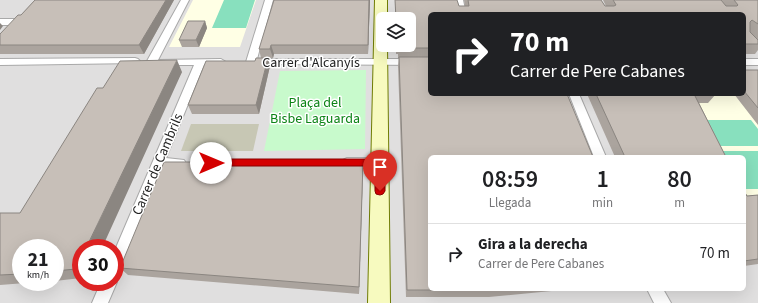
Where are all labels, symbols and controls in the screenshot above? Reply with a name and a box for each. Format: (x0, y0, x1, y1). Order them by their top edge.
map controls (376, 12, 416, 52)
button: layers (376, 12, 416, 52)
text: 70 m (510, 22, 569, 62)
icon: right (444, 28, 496, 80)
street label: Carrer d'Alcanyís (262, 53, 360, 73)
text: Carrer de Pere Cabanes (510, 59, 685, 84)
park label: Plaça del Bisbe Laguarda (270, 93, 360, 129)
street label: Carrer de Cambrils (127, 110, 188, 218)
position arrow (190, 142, 232, 184)
pin (363, 150, 397, 191)
icon: arrive (369, 156, 391, 178)
text: 08:59 (482, 162, 538, 197)
text: 1 (596, 162, 609, 197)
text: 80 (667, 162, 692, 197)
text: Llegada (489, 194, 531, 212)
text: min (592, 194, 613, 212)
text: m (674, 194, 685, 212)
text: Gira a la derecha (478, 234, 588, 255)
speed limit sign: 30 (72, 239, 124, 291)
icon: right (444, 243, 466, 265)
text: 70 m (700, 243, 730, 264)
text: 21 (27, 246, 49, 274)
text: Carrer de Pere Cabanes (478, 255, 604, 273)
text: km/h (27, 268, 49, 282)

